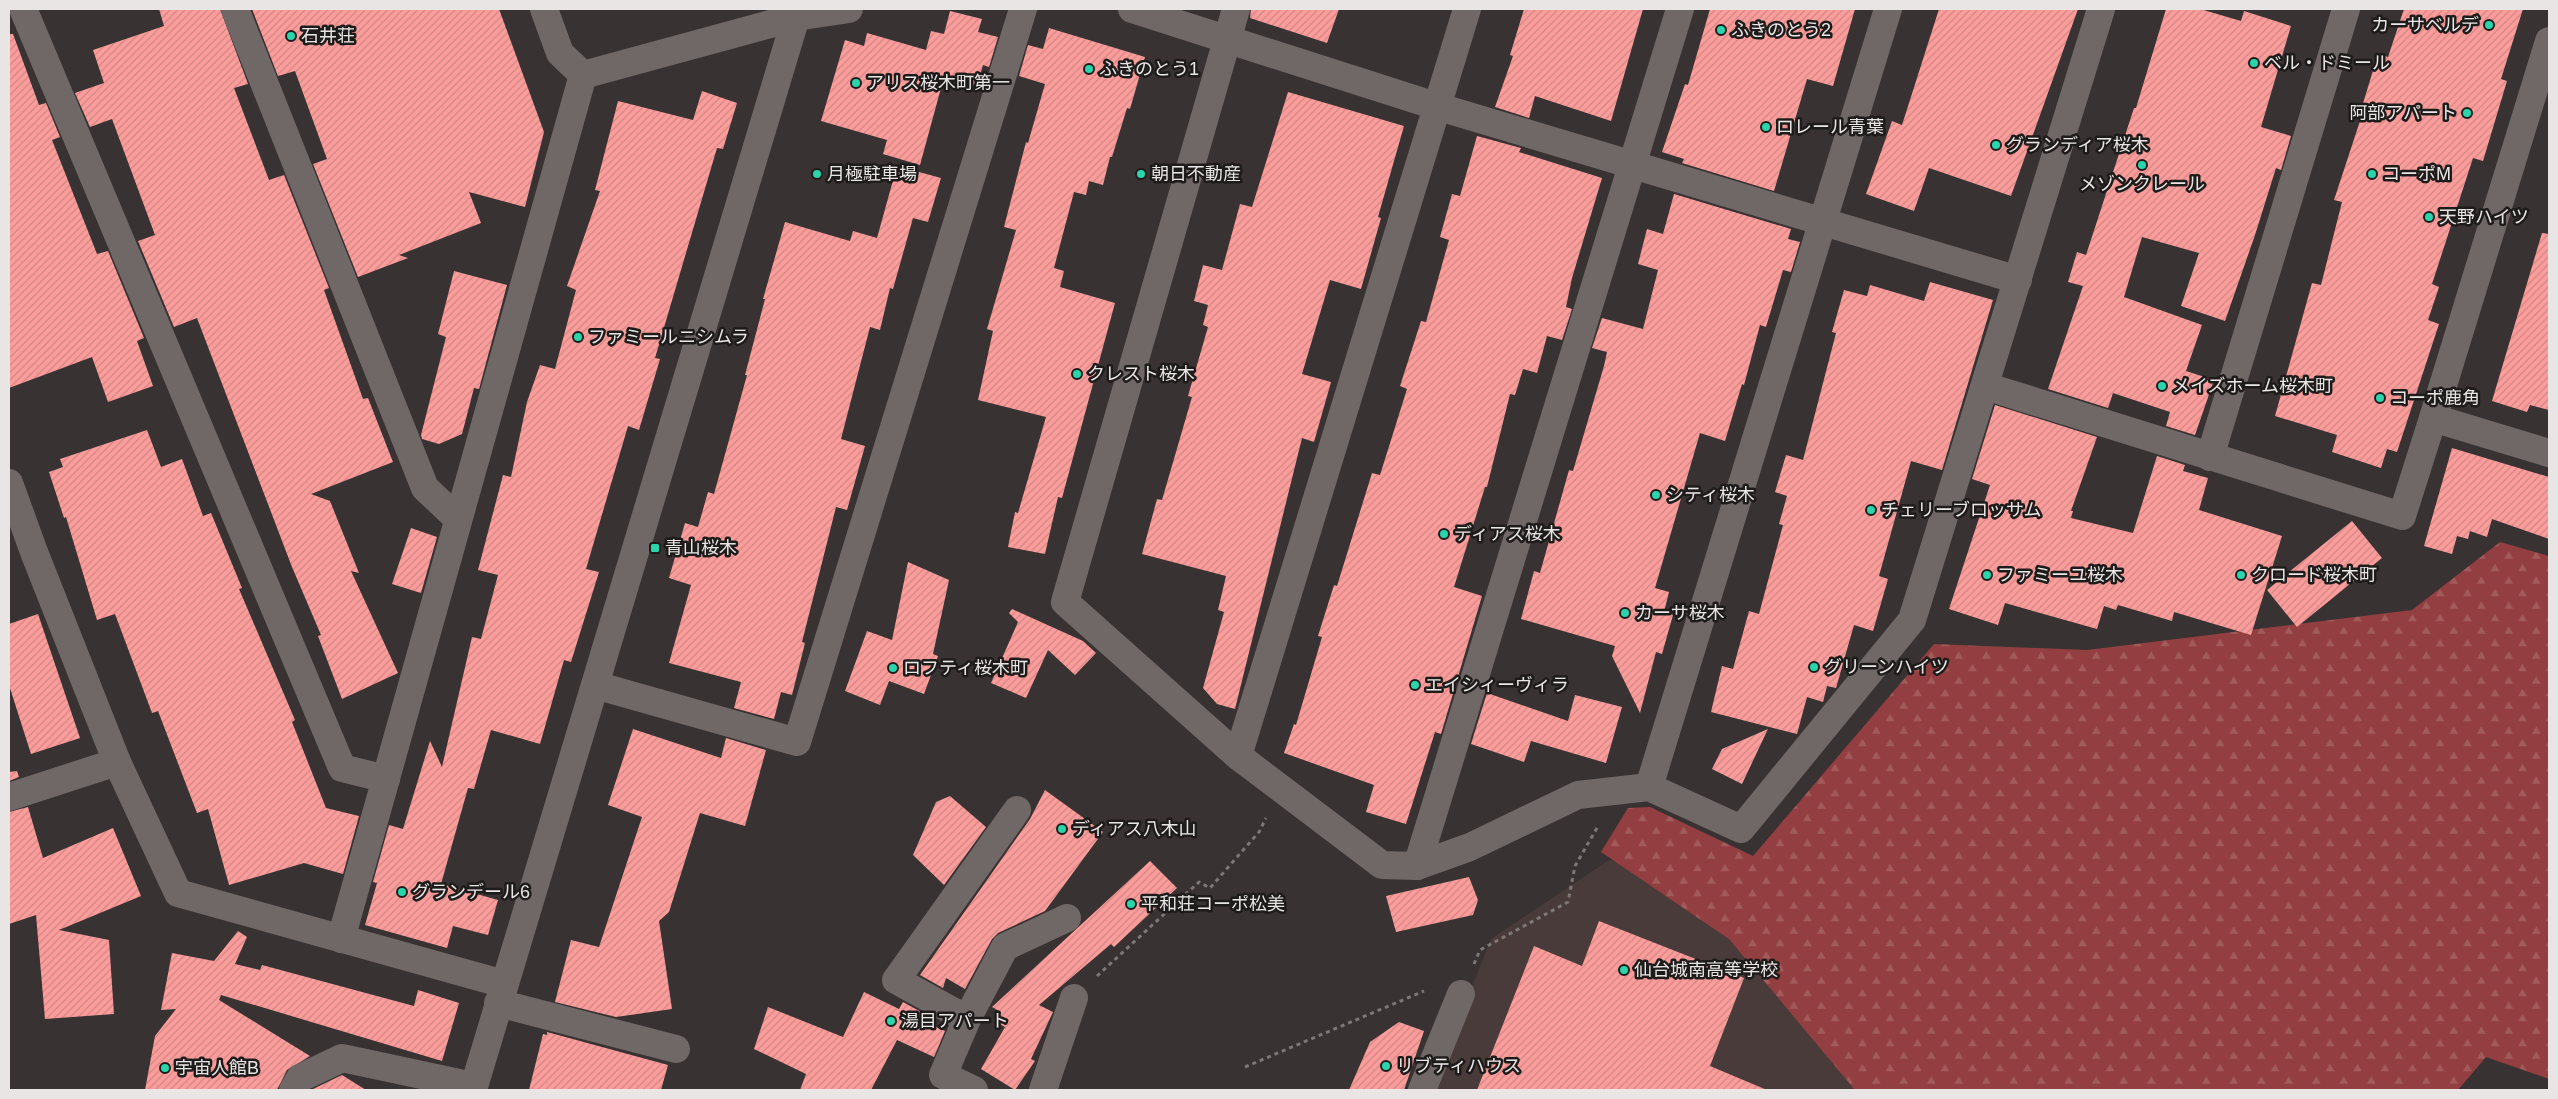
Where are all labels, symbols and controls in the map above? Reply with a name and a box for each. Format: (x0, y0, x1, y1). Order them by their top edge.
place label: カーサベルデ (2371, 15, 2479, 35)
marker: カーサベルデ (2483, 19, 2495, 31)
place label: ふきのとう2 (1731, 20, 1831, 40)
marker: ふきのとう2 (1715, 24, 1727, 36)
place label: 石井荘 (301, 26, 355, 46)
marker: 石井荘 (285, 30, 297, 42)
place label: ベル・ドミール (2264, 53, 2390, 73)
marker: ベル・ドミール (2248, 57, 2260, 69)
place label: ふきのとう1 (1099, 59, 1199, 79)
marker: ふきのとう1 (1083, 63, 1095, 75)
place label: アリス桜木町第一 (866, 73, 1010, 93)
marker: アリス桜木町第一 (850, 77, 862, 89)
place label: 阿部アパート (2349, 103, 2457, 123)
marker: 阿部アパート (2461, 107, 2473, 119)
place label: ロレール青葉 (1776, 117, 1884, 137)
marker: ロレール青葉 (1760, 121, 1772, 133)
place label: グランディア桜木 (2006, 135, 2149, 155)
marker: グランディア桜木 (1990, 139, 2002, 151)
marker: メゾンクレール (2136, 159, 2148, 171)
place label: 月極駐車場 (827, 164, 917, 184)
place label: 朝日不動産 (1151, 164, 1241, 184)
place label: コーポM (2382, 164, 2451, 184)
marker: 月極駐車場 (811, 168, 823, 180)
marker: 朝日不動産 (1135, 168, 1147, 180)
marker: コーポM (2366, 168, 2378, 180)
place label: メゾンクレール (2079, 174, 2205, 194)
place label: 天野ハイツ (2439, 207, 2529, 227)
marker: 天野ハイツ (2423, 211, 2435, 223)
place label: ファミールニシムラ (588, 327, 749, 347)
marker: ファミールニシムラ (572, 331, 584, 343)
place label: クレスト桜木 (1087, 364, 1195, 384)
marker: クレスト桜木 (1071, 368, 1083, 380)
place label: メイズホーム桜木町 (2172, 376, 2333, 396)
marker: メイズホーム桜木町 (2156, 380, 2168, 392)
place label: コーポ鹿角 (2390, 388, 2480, 408)
marker: コーポ鹿角 (2374, 392, 2386, 404)
place label: シティ桜木 (1666, 485, 1755, 505)
marker: シティ桜木 (1650, 489, 1662, 501)
place label: チェリーブロッサム (1881, 500, 2042, 520)
marker: チェリーブロッサム (1865, 504, 1877, 516)
place label: ディアス桜木 (1454, 524, 1561, 544)
marker: ディアス桜木 (1438, 528, 1450, 540)
place label: 青山桜木 (665, 538, 737, 558)
marker: 青山桜木 (649, 542, 661, 554)
place label: ファミーユ桜木 (1997, 565, 2123, 585)
place label: クロード桜木町 (2251, 565, 2377, 585)
marker: ファミーユ桜木 (1981, 569, 1993, 581)
marker: クロード桜木町 (2235, 569, 2247, 581)
place label: カーサ桜木 (1635, 603, 1725, 623)
marker: カーサ桜木 (1619, 607, 1631, 619)
place label: グリーンハイツ (1824, 657, 1949, 677)
place label: ロフティ桜木町 (903, 658, 1028, 678)
marker: グリーンハイツ (1808, 661, 1820, 673)
marker: ロフティ桜木町 (887, 662, 899, 674)
place label: エイシィーヴィラ (1425, 675, 1569, 695)
marker: エイシィーヴィラ (1409, 679, 1421, 691)
place label: ディアス八木山 (1072, 819, 1197, 839)
marker: ディアス八木山 (1056, 823, 1068, 835)
place label: グランデール6 (412, 882, 530, 902)
marker: グランデール6 (396, 886, 408, 898)
place label: 平和荘コーポ松美 (1141, 894, 1285, 914)
marker: 平和荘コーポ松美 (1125, 898, 1137, 910)
place label: 仙台城南高等学校 (1634, 960, 1778, 980)
marker: 仙台城南高等学校 (1618, 964, 1630, 976)
place label: 湯目アパート (901, 1011, 1009, 1031)
marker: 湯目アパート (885, 1015, 897, 1027)
place label: リブティハウス (1396, 1056, 1521, 1076)
place label: 宇宙人館B (175, 1058, 259, 1078)
marker: リブティハウス (1380, 1060, 1392, 1072)
marker: 宇宙人館B (159, 1062, 171, 1074)

